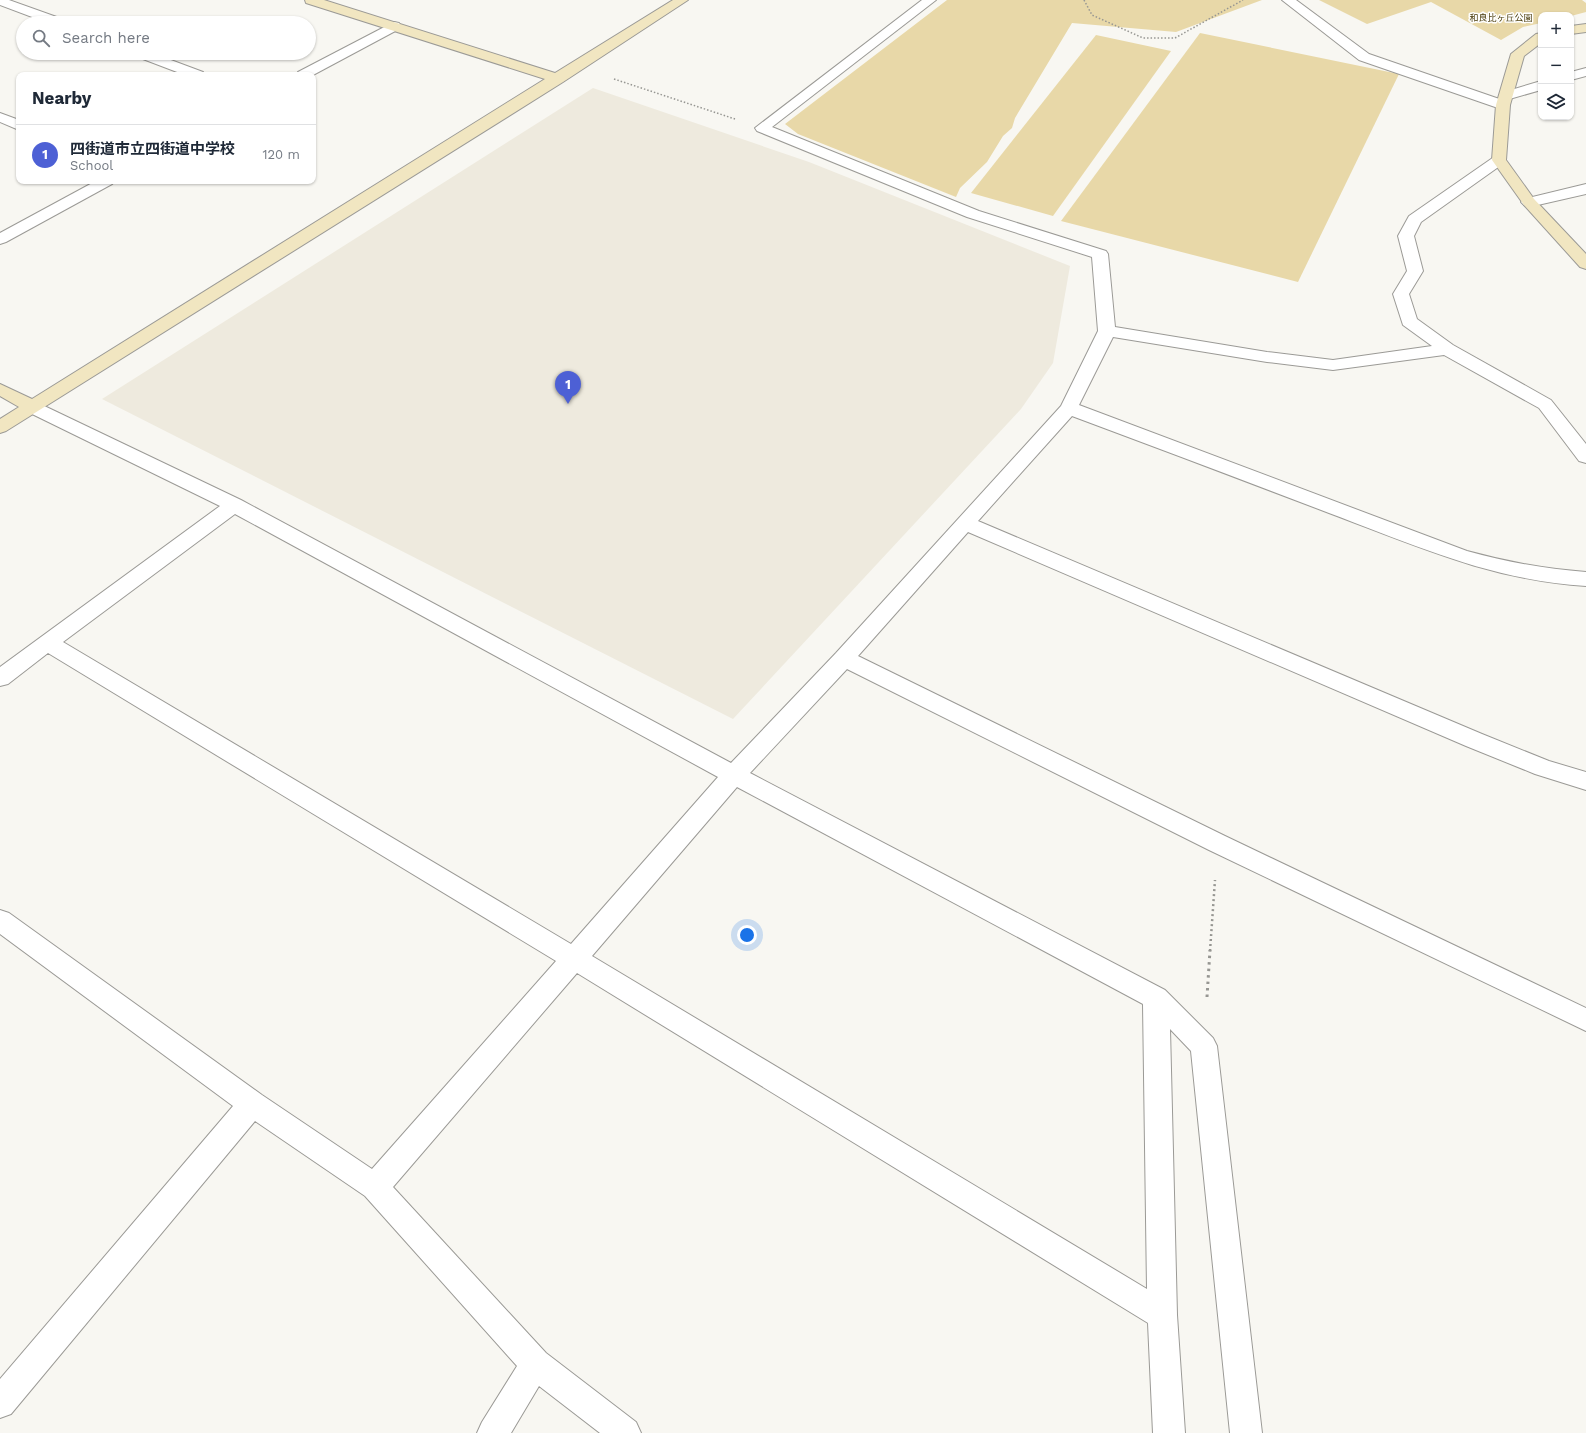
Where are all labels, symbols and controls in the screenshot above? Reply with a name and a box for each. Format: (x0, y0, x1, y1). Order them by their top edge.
map controls (1538, 12, 1574, 120)
button: + (1538, 12, 1574, 48)
park label: 和良比ヶ丘公園 (1469, 13, 1533, 23)
search box (16, 16, 316, 60)
icon: search (30, 27, 52, 49)
text: Search here (62, 29, 150, 47)
button: − (1538, 48, 1574, 84)
button: layers (1538, 84, 1574, 120)
text: Nearby (32, 88, 91, 108)
text: 四街道市立四街道中学校 (70, 140, 235, 158)
text: 1 (42, 147, 48, 162)
text: 120 m (262, 147, 300, 162)
text: School (70, 158, 113, 173)
pin: 1 (555, 371, 581, 404)
your location (737, 925, 757, 945)

